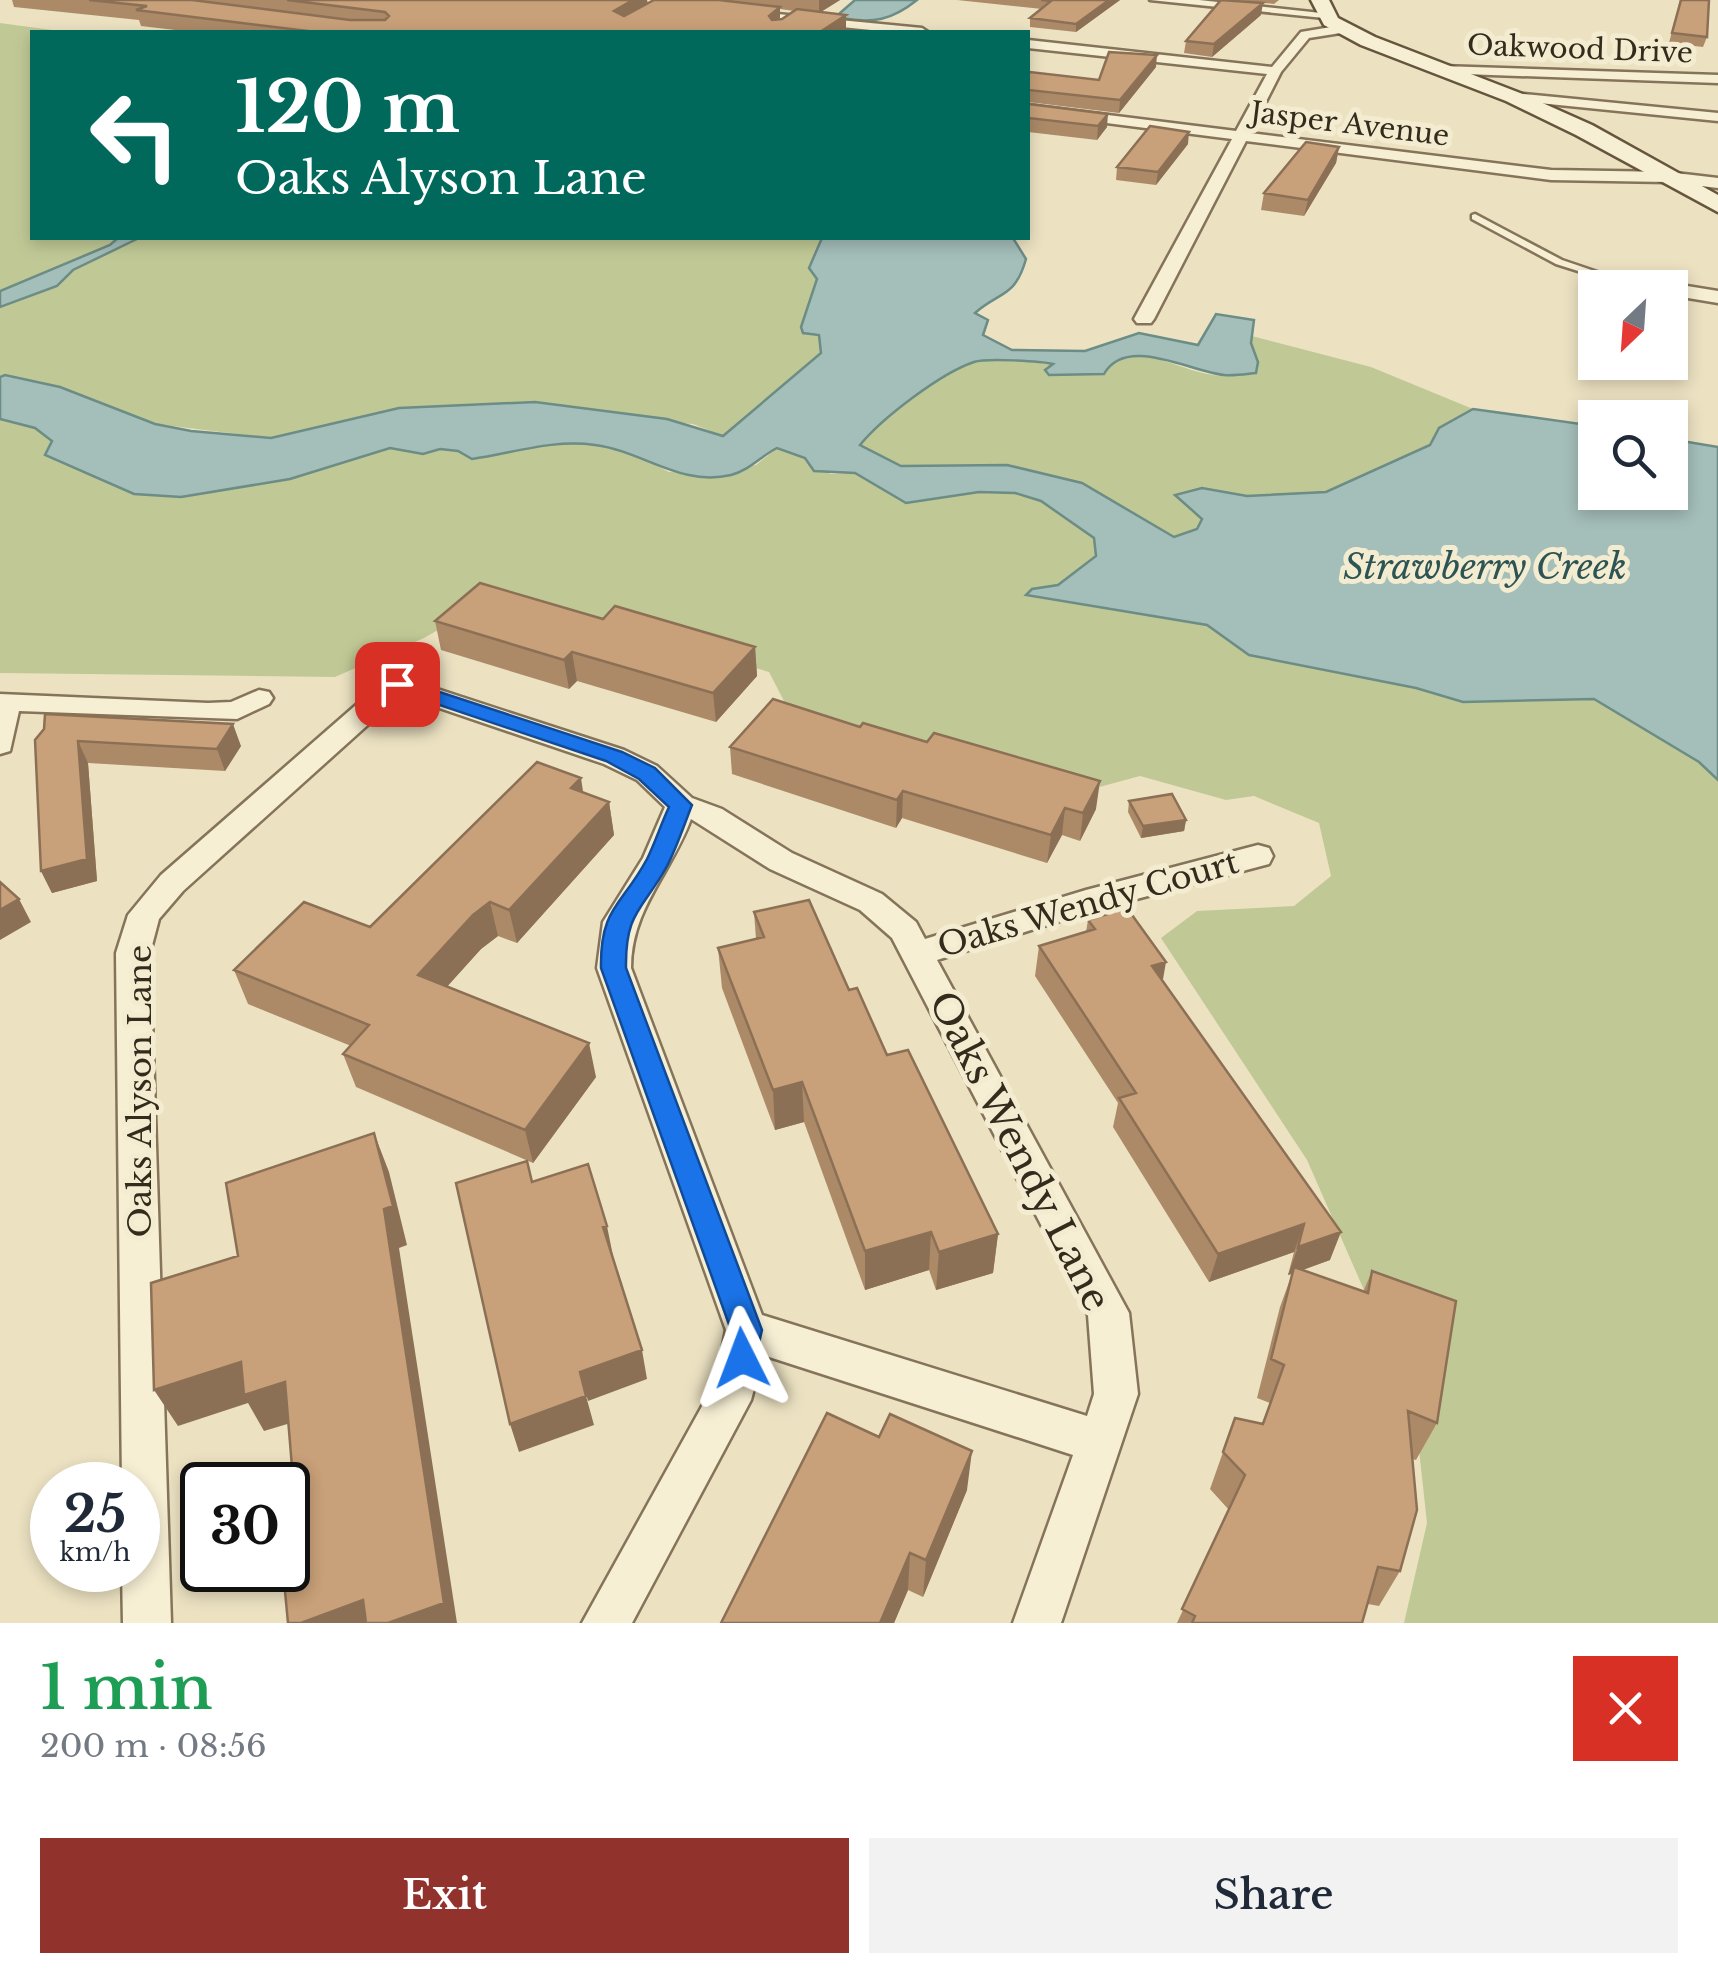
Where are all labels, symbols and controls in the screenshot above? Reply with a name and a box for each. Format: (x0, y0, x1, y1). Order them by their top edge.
street label: Oakwood Drive (1466, 28, 1694, 70)
text: 120 m (235, 64, 460, 151)
icon: left (70, 70, 200, 200)
street label: Jasper Avenue (1245, 94, 1451, 154)
text: Oaks Alyson Lane (235, 150, 647, 206)
north arrow (1578, 270, 1688, 380)
map controls (1578, 270, 1688, 510)
button: search (1578, 400, 1688, 510)
water label: Strawberry Creek (1343, 545, 1627, 588)
pin (355, 642, 440, 727)
icon: arrive (370, 657, 425, 712)
street label: Oaks Wendy Court (933, 842, 1243, 966)
street label: Oaks Alyson Lane (120, 945, 160, 1237)
street label: Oaks Wendy Lane (919, 983, 1121, 1319)
position arrow (690, 1306, 794, 1410)
speed limit sign: 30 (180, 1462, 310, 1592)
text: 25 (64, 1483, 126, 1546)
text: km/h (60, 1537, 130, 1568)
text: 1 min (40, 1651, 213, 1725)
button: close (1573, 1656, 1678, 1761)
text: 200 m · 08:56 (40, 1726, 267, 1766)
button: Exit (40, 1838, 849, 1953)
button: Share (869, 1838, 1678, 1953)

